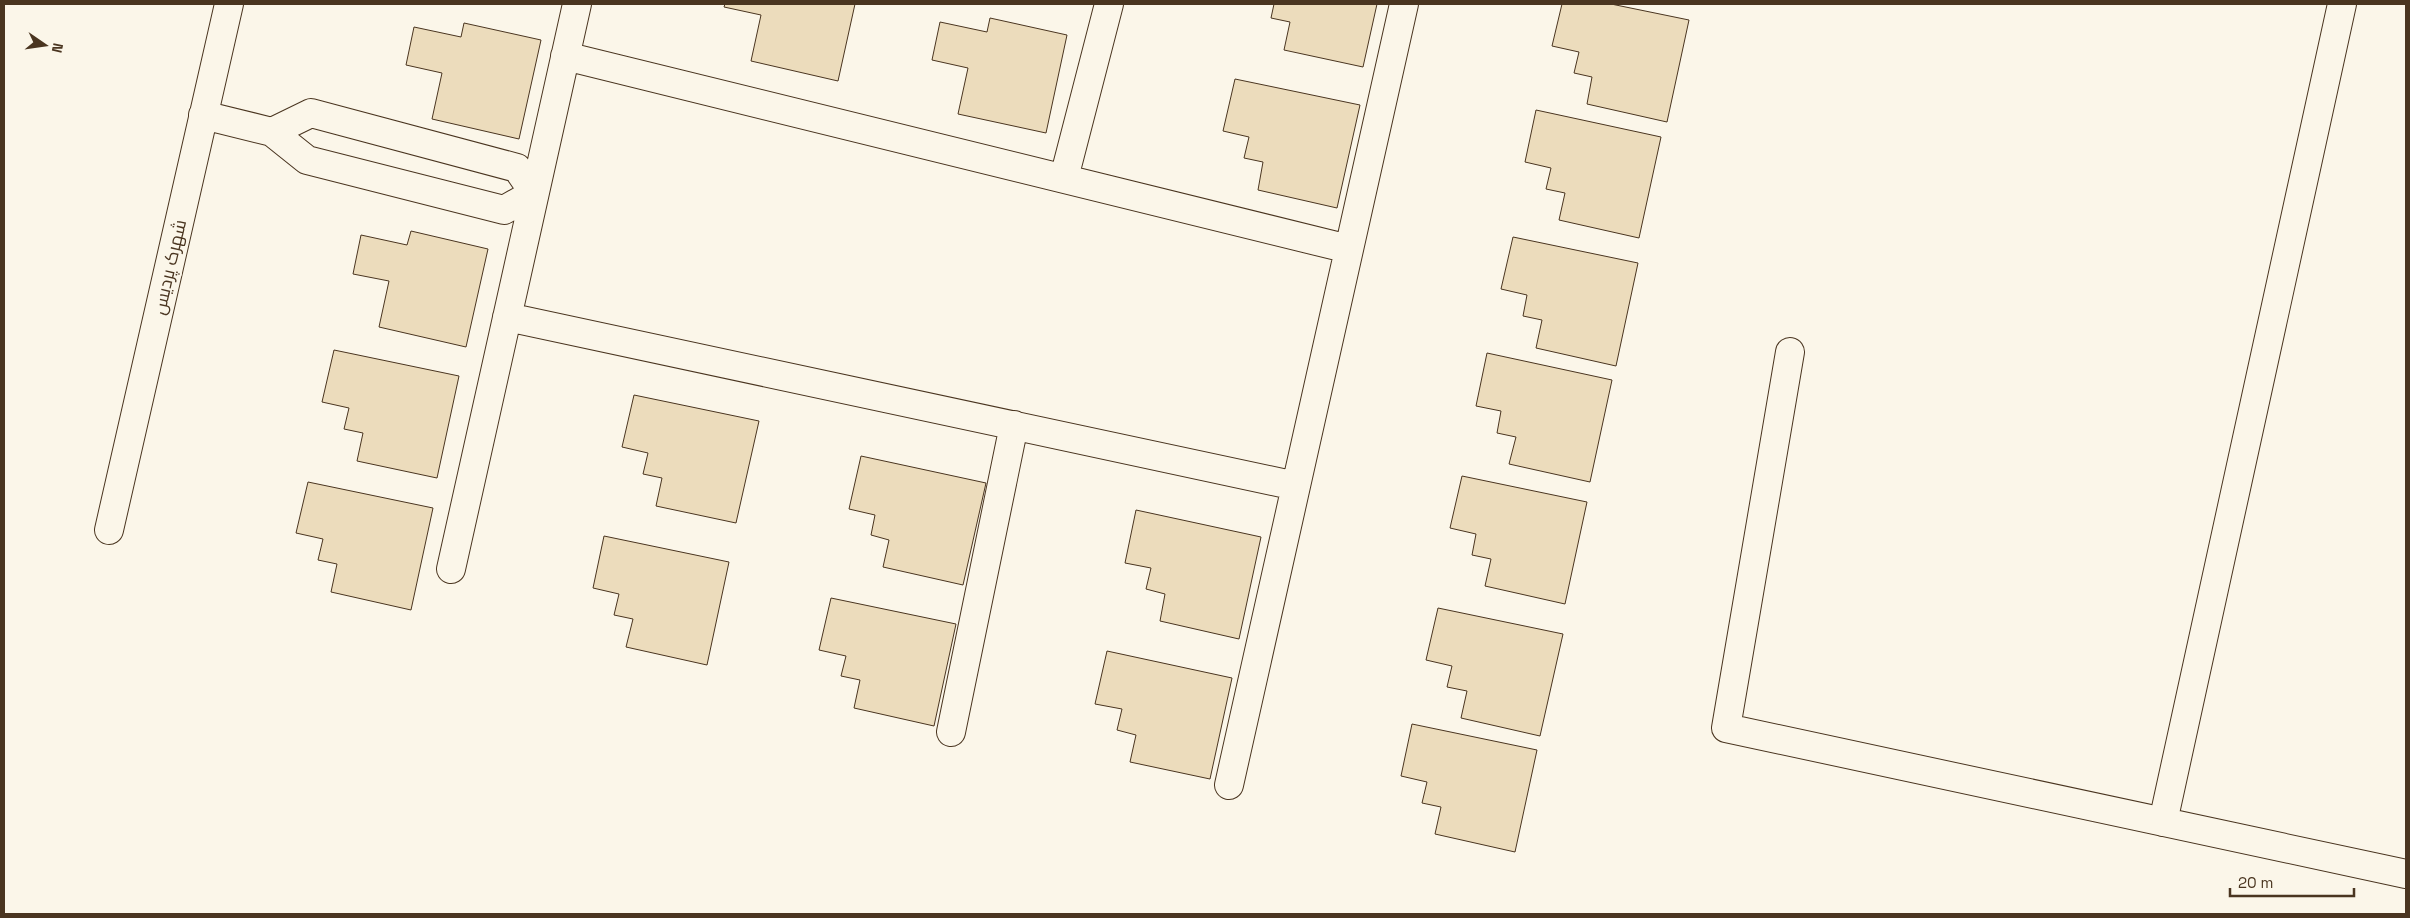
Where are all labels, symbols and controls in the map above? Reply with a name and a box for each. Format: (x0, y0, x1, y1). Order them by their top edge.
north arrow (20, 20, 70, 70)
text: N (48, 41, 67, 55)
street label: شهرک پردیس (147, 217, 192, 317)
scale bar (2230, 866, 2354, 898)
text: 20 m (2238, 873, 2273, 892)

